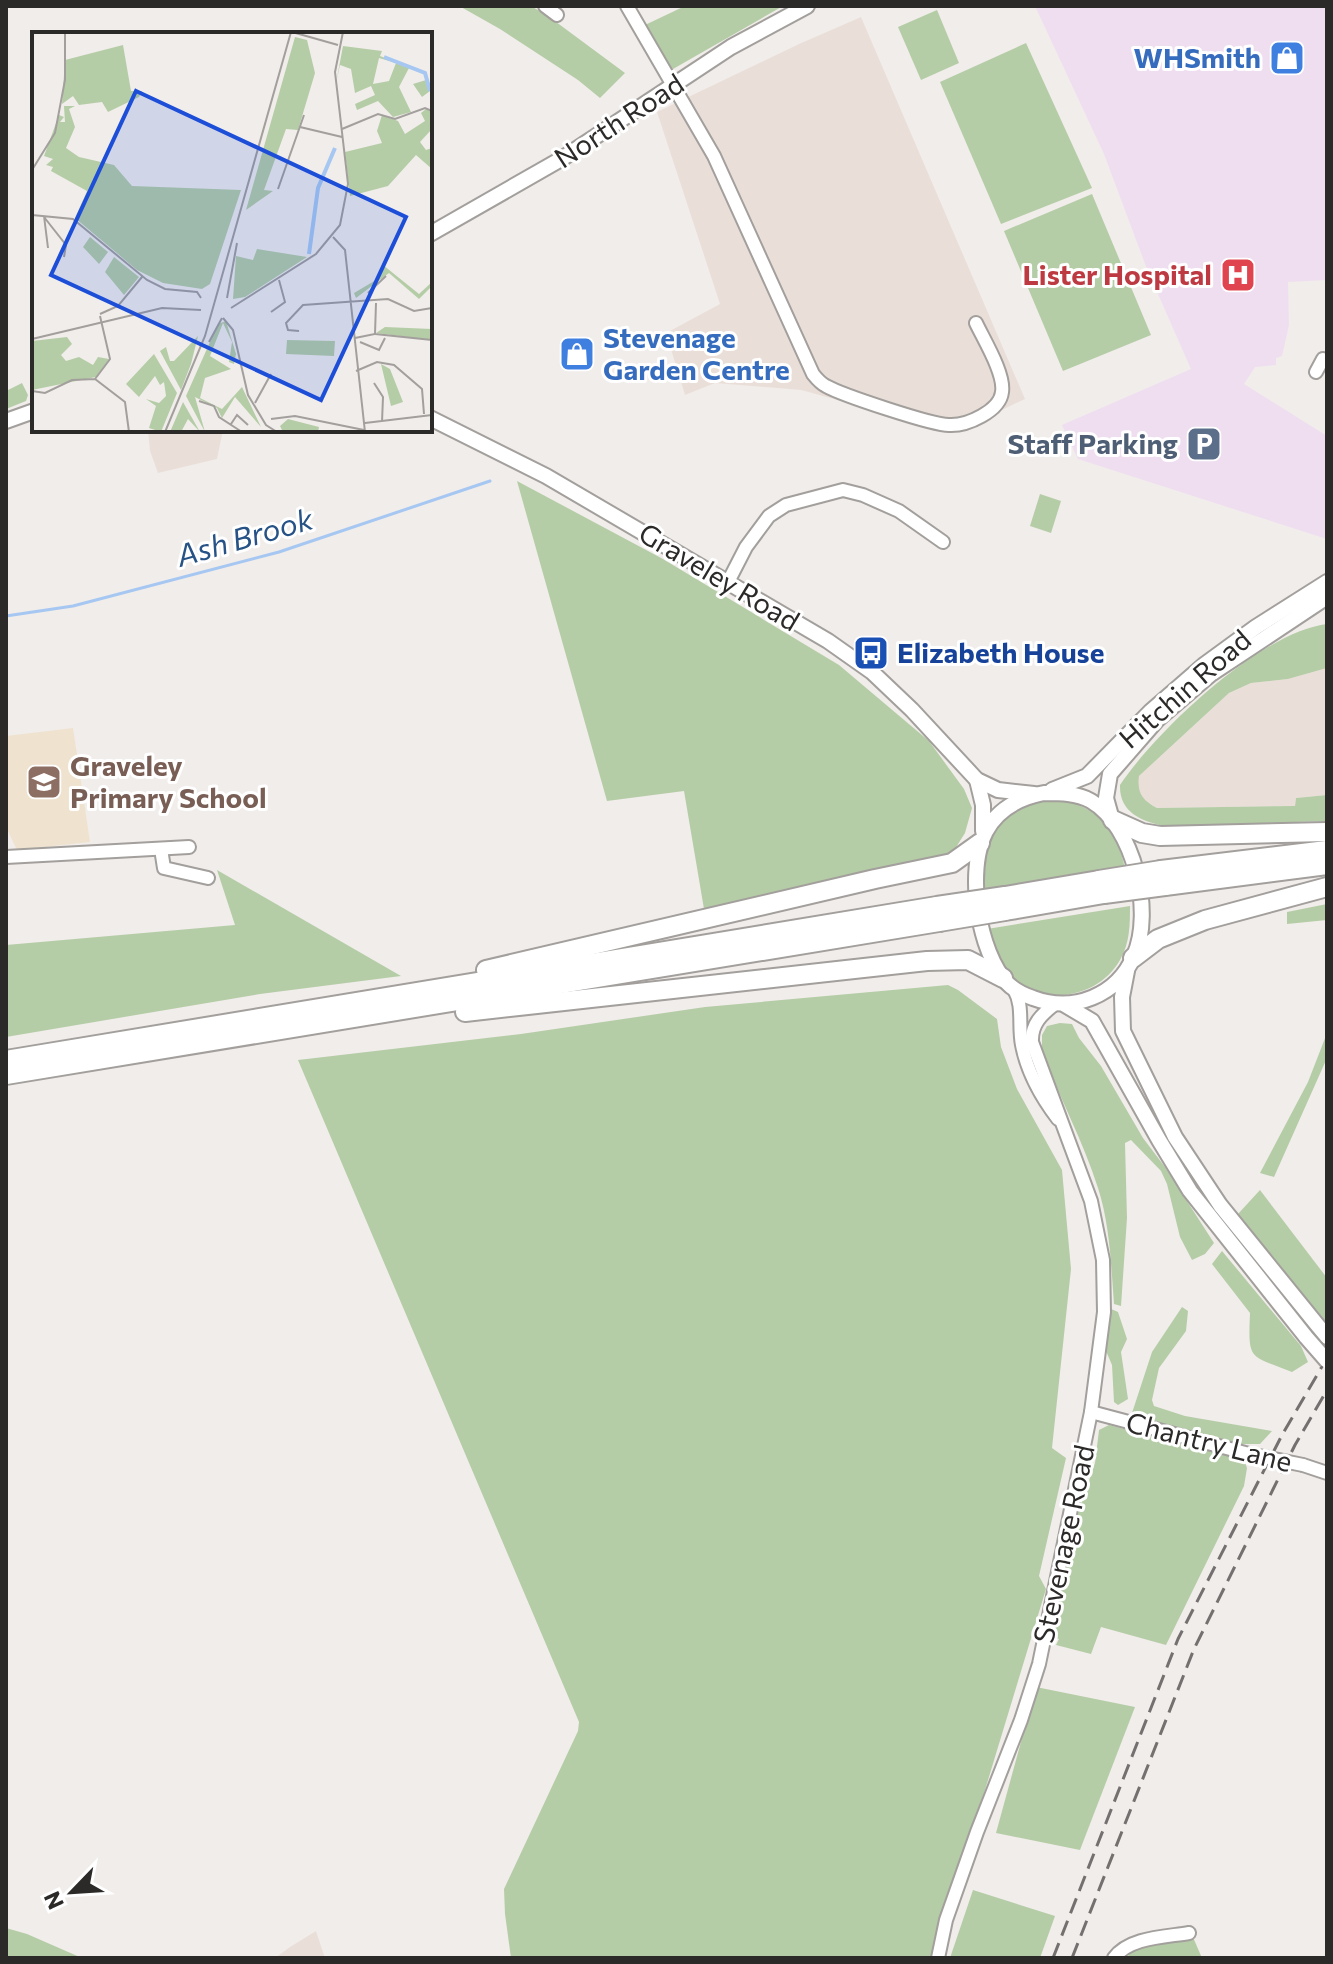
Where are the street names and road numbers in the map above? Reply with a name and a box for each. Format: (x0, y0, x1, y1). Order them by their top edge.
street label: North Road (547, 66, 689, 175)
street label: Graveley Road (633, 515, 806, 637)
street label: Hitchin Road (1112, 622, 1257, 755)
street label: Chantry Lane (1123, 1404, 1296, 1478)
street label: Stevenage Road (1025, 1442, 1101, 1646)

